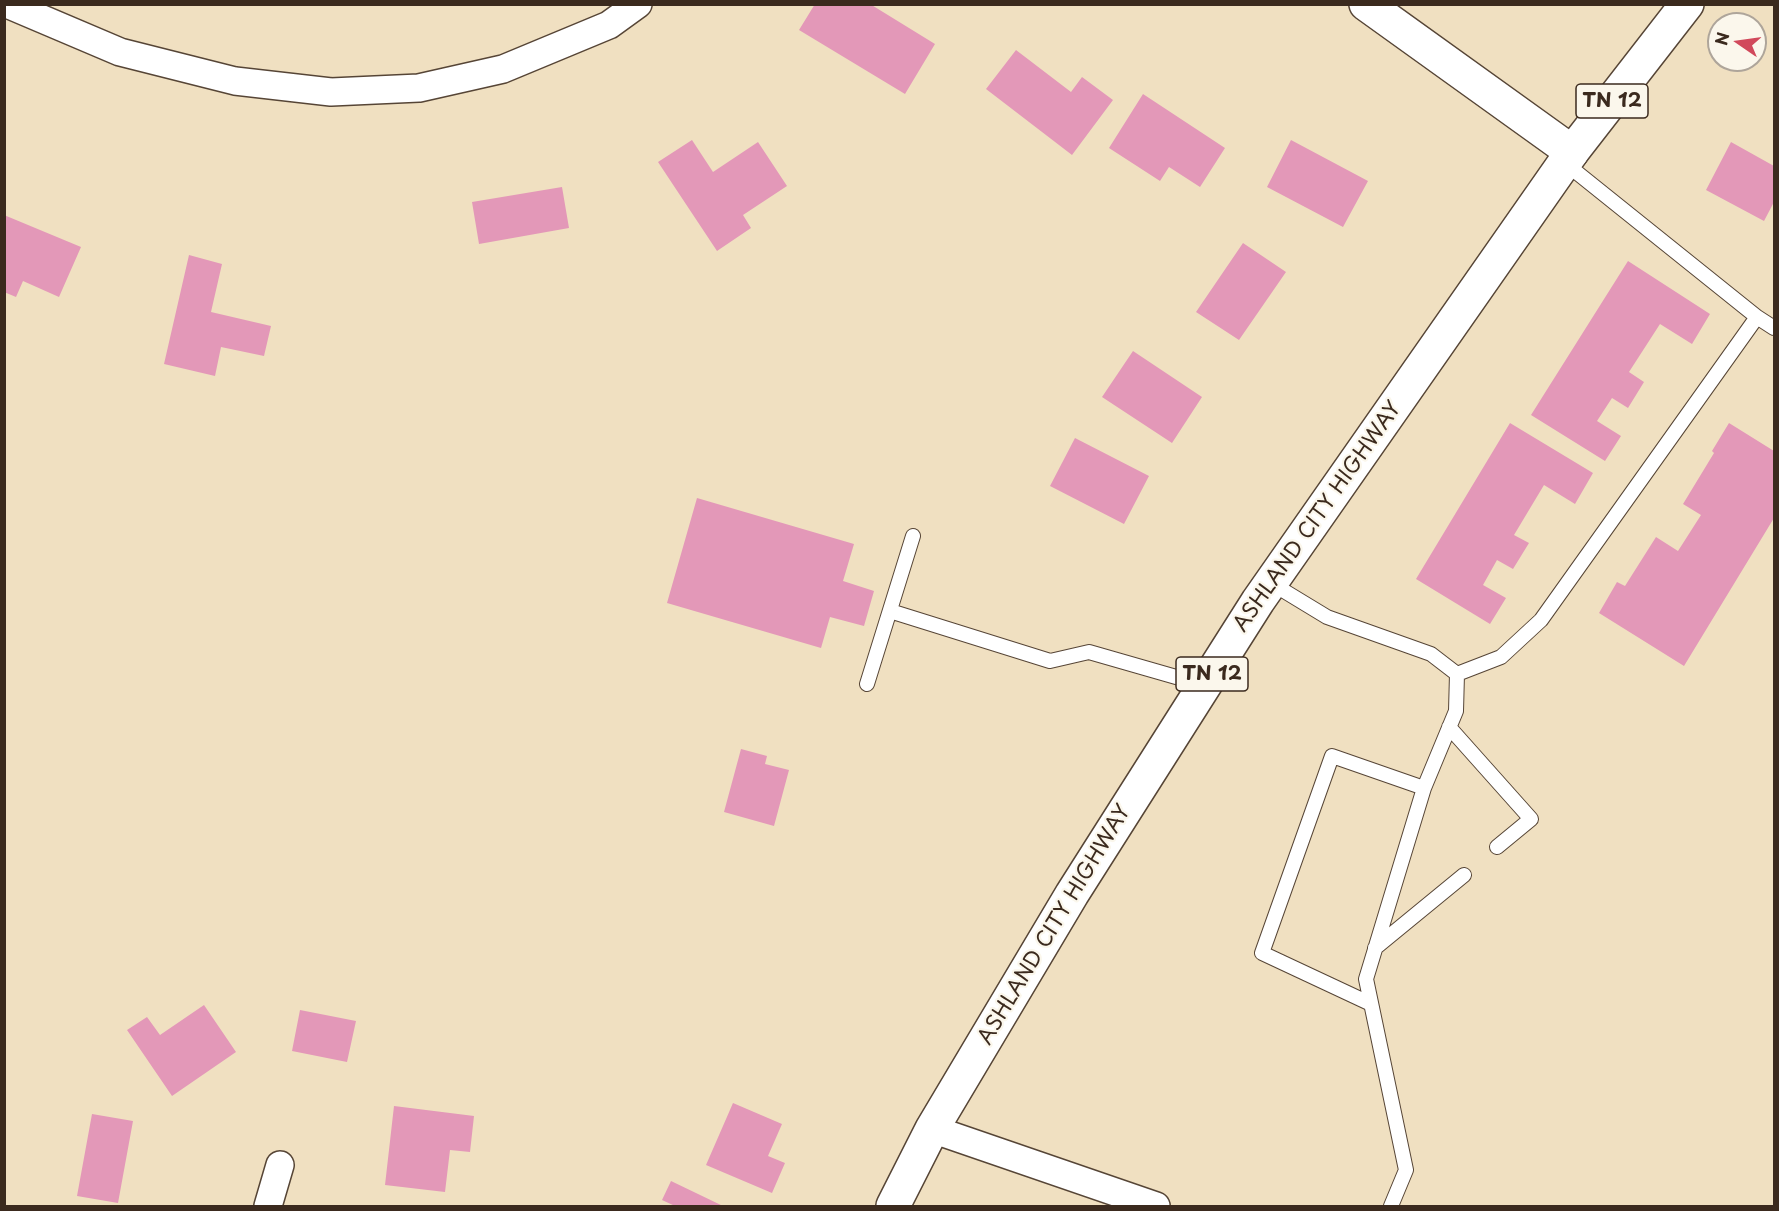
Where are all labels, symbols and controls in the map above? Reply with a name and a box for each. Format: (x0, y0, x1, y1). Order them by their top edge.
north arrow (1707, 12, 1767, 72)
text: N (1708, 30, 1735, 47)
road number: TN 12 (1576, 84, 1648, 118)
street label: ASHLAND CITY HIGHWAY (1229, 397, 1407, 637)
road number: TN 12 (1176, 657, 1248, 691)
street label: ASHLAND CITY HIGHWAY (973, 801, 1137, 1049)

